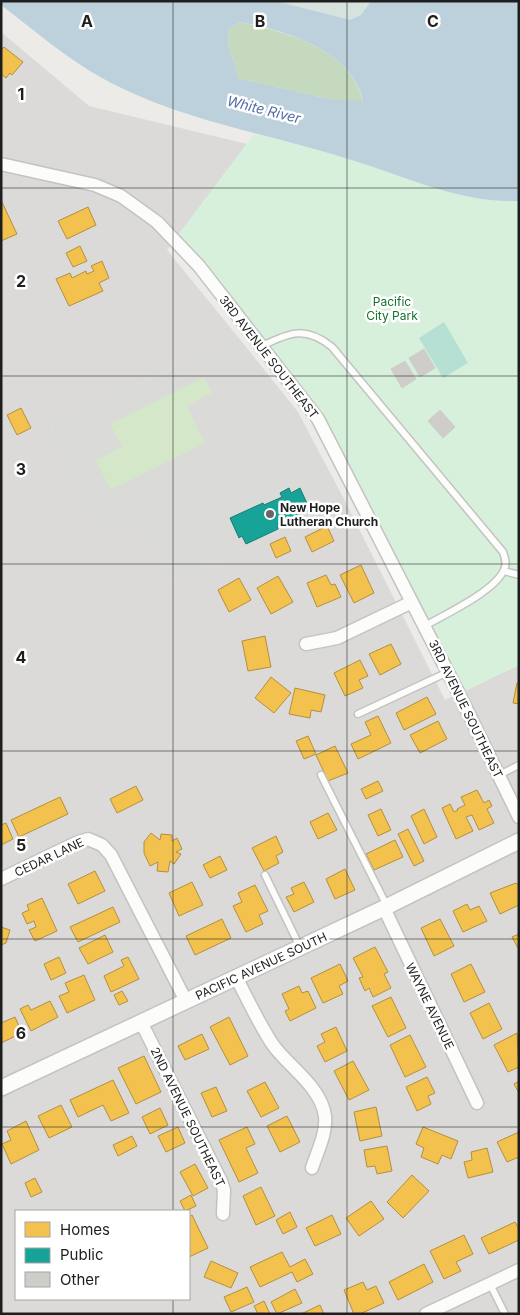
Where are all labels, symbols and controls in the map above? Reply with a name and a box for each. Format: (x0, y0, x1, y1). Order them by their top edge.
text: A (81, 11, 93, 31)
text: B (255, 11, 265, 31)
text: C (427, 11, 439, 31)
text: 1 (18, 84, 24, 104)
water label: White River (225, 92, 303, 127)
text: 2 (16, 271, 26, 291)
street label: 3RD AVENUE SOUTHEAST (216, 292, 322, 422)
park label: Pacific City Park (366, 294, 418, 323)
text: 3 (16, 459, 26, 479)
place label: New Hope Lutheran Church (280, 500, 378, 529)
marker: New Hope Lutheran Church (264, 508, 276, 520)
street label: 3RD AVENUE SOUTHEAST (426, 637, 506, 781)
text: 4 (16, 647, 27, 667)
street label: CEDAR LANE (12, 834, 86, 880)
text: 5 (16, 835, 26, 855)
street label: PACIFIC AVENUE SOUTH (193, 929, 329, 1003)
street label: WAYNE AVENUE (403, 960, 457, 1052)
text: 6 (16, 1023, 26, 1043)
street label: 2ND AVENUE SOUTHEAST (148, 1045, 228, 1189)
legend (15, 1210, 190, 1300)
text: Homes (60, 1220, 110, 1239)
text: Public (60, 1245, 103, 1264)
text: Other (60, 1270, 100, 1289)

